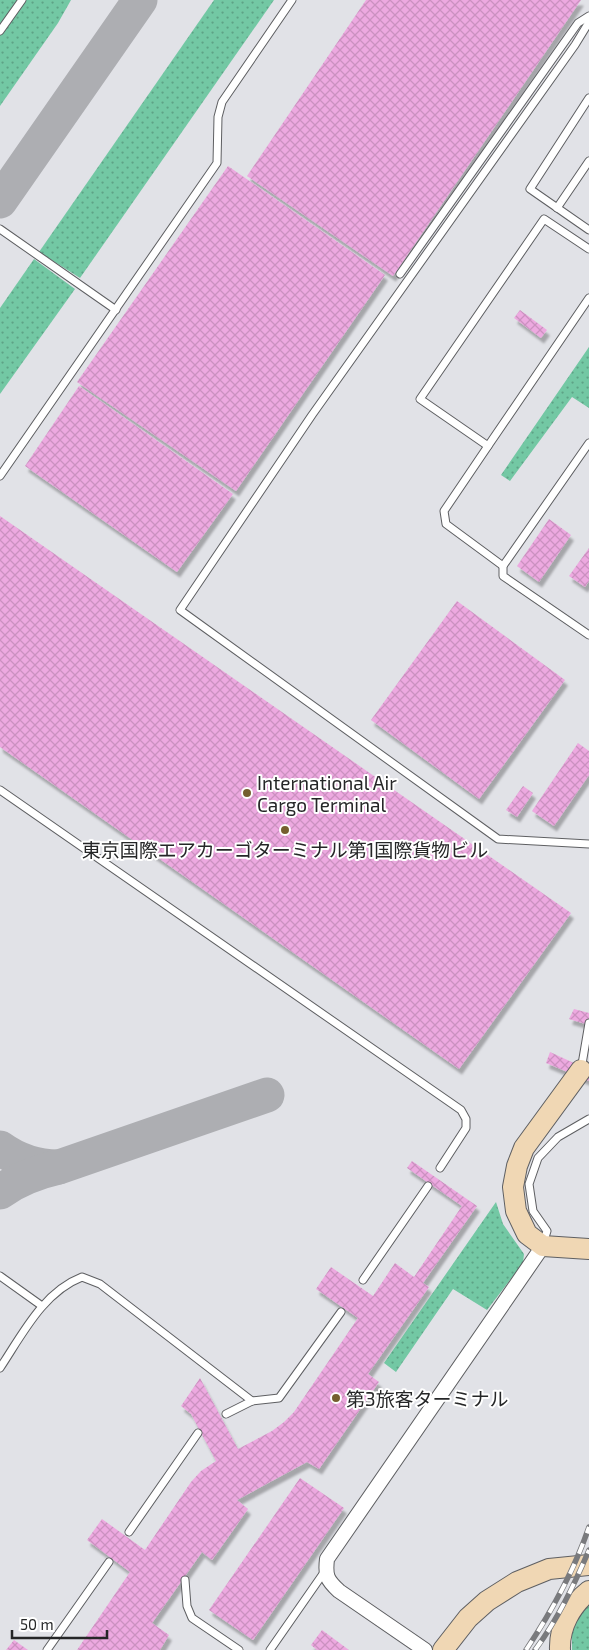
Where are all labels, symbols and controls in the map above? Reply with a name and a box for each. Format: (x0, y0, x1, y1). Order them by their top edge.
place label: International Air Cargo Terminal (257, 771, 397, 816)
marker: International Air Cargo Terminal (241, 787, 253, 799)
marker: 東京国際エアカーゴターミナル第1国際貨物ビル (279, 824, 291, 836)
place label: 東京国際エアカーゴターミナル第1国際貨物ビル (82, 838, 488, 861)
place label: 第3旅客ターミナル (346, 1387, 509, 1410)
marker: 第3旅客ターミナル (330, 1392, 342, 1404)
scale bar (12, 1608, 108, 1640)
text: 50 m (20, 1615, 54, 1633)

